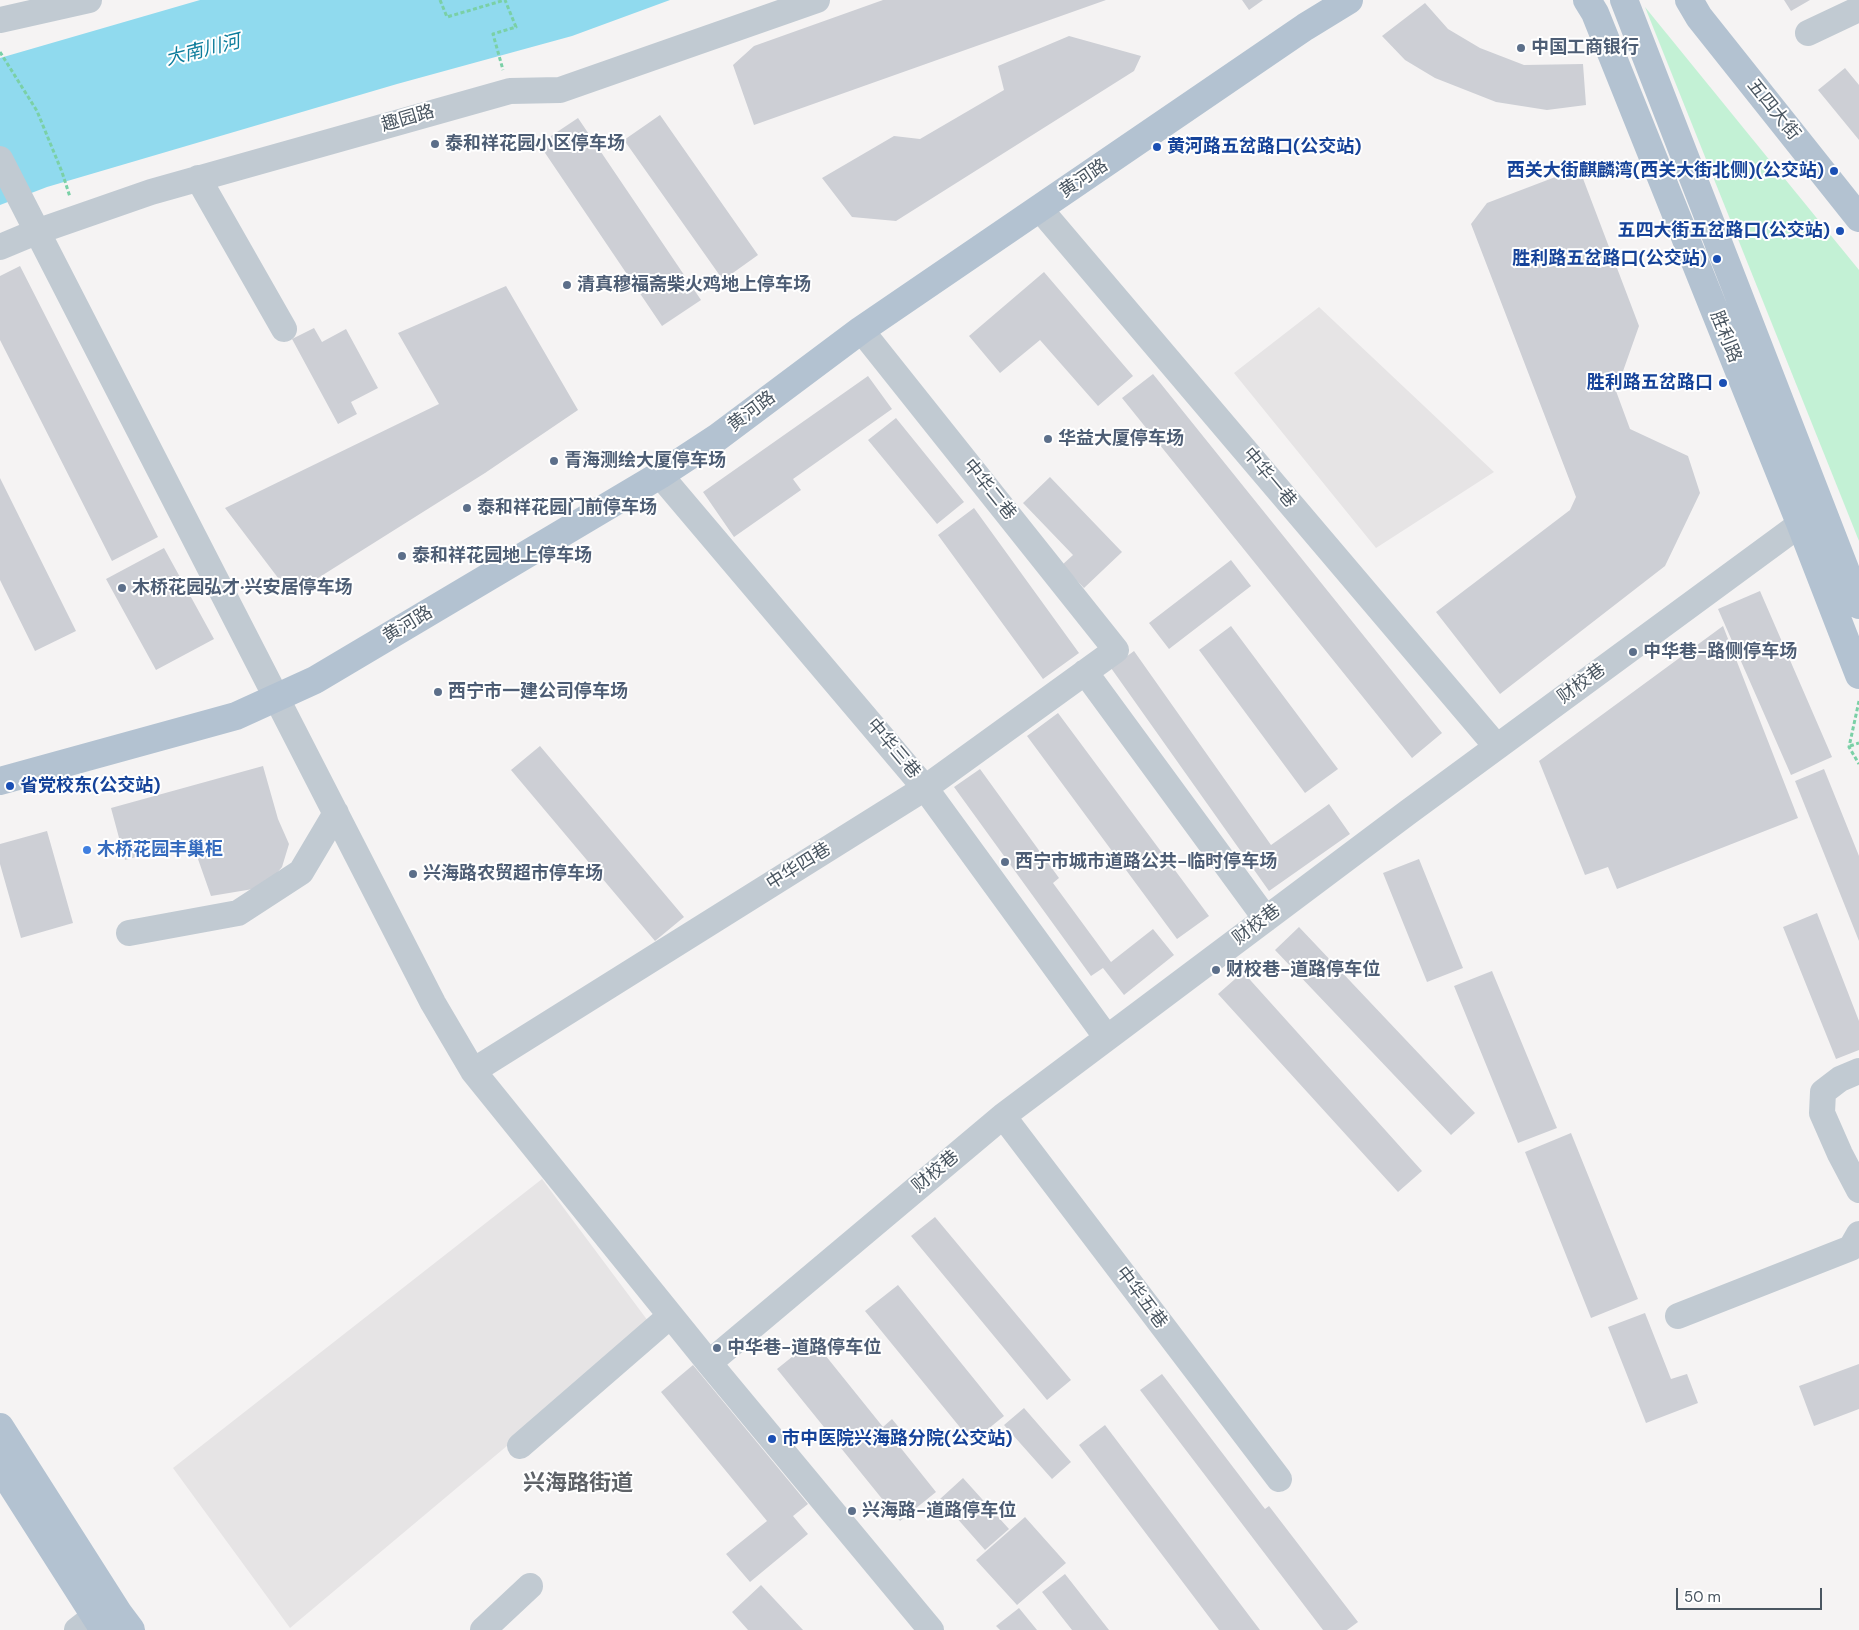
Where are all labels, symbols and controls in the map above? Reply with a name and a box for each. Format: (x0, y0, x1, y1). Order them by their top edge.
water label: 大南川河 (163, 31, 243, 71)
place label: 中国工商银行 (1531, 37, 1639, 59)
marker: 中国工商银行 (1515, 42, 1527, 54)
street label: 五四大街 (1742, 75, 1804, 145)
street label: 趣园路 (379, 101, 437, 137)
place label: 泰和祥花园小区停车场 (445, 133, 625, 155)
place label: 黄河路五岔路口(公交站) (1167, 136, 1362, 158)
marker: 泰和祥花园小区停车场 (429, 138, 441, 150)
marker: 黄河路五岔路口(公交站) (1151, 141, 1163, 153)
street label: 黄河路 (1056, 155, 1112, 203)
place label: 西关大街麒麟湾(西关大街北侧)(公交站) (1507, 160, 1824, 182)
marker: 西关大街麒麟湾(西关大街北侧)(公交站) (1828, 165, 1840, 177)
place label: 五四大街五岔路口(公交站) (1617, 220, 1830, 242)
marker: 五四大街五岔路口(公交站) (1834, 225, 1846, 237)
place label: 胜利路五岔路口(公交站) (1512, 248, 1707, 270)
marker: 胜利路五岔路口(公交站) (1711, 253, 1723, 265)
place label: 清真穆福斋柴火鸡地上停车场 (577, 274, 811, 296)
marker: 清真穆福斋柴火鸡地上停车场 (561, 279, 573, 291)
street label: 胜利路 (1705, 308, 1745, 366)
place label: 胜利路五岔路口 (1587, 372, 1713, 394)
marker: 胜利路五岔路口 (1717, 377, 1729, 389)
street label: 黄河路 (724, 387, 780, 437)
place label: 华益大厦停车场 (1058, 428, 1184, 450)
marker: 华益大厦停车场 (1042, 433, 1054, 445)
street label: 中华一巷 (1238, 443, 1300, 513)
place label: 青海测绘大厦停车场 (564, 450, 726, 472)
marker: 青海测绘大厦停车场 (548, 455, 560, 467)
street label: 中华二巷 (958, 455, 1020, 525)
place label: 泰和祥花园门前停车场 (477, 497, 657, 519)
marker: 泰和祥花园门前停车场 (461, 502, 473, 514)
place label: 泰和祥花园地上停车场 (412, 545, 592, 567)
marker: 泰和祥花园地上停车场 (396, 550, 408, 562)
place label: 木桥花园弘才·兴安居停车场 (132, 577, 353, 599)
marker: 木桥花园弘才·兴安居停车场 (116, 582, 128, 594)
street label: 黄河路 (379, 602, 437, 648)
place label: 中华巷-路侧停车场 (1643, 641, 1797, 663)
marker: 中华巷-路侧停车场 (1627, 646, 1639, 658)
street label: 财校巷 (1554, 659, 1610, 709)
place label: 西宁市一建公司停车场 (448, 681, 628, 703)
marker: 西宁市一建公司停车场 (432, 686, 444, 698)
street label: 中华三巷 (862, 714, 924, 784)
place label: 省党校东(公交站) (20, 775, 161, 797)
marker: 省党校东(公交站) (4, 780, 16, 792)
place label: 木桥花园丰巢柜 (97, 839, 223, 861)
street label: 中华四巷 (763, 839, 835, 895)
marker: 木桥花园丰巢柜 (81, 844, 93, 856)
place label: 西宁市城市道路公共-临时停车场 (1015, 851, 1277, 873)
marker: 西宁市城市道路公共-临时停车场 (999, 856, 1011, 868)
place label: 兴海路农贸超市停车场 (423, 863, 603, 885)
marker: 兴海路农贸超市停车场 (407, 868, 419, 880)
street label: 财校巷 (1229, 900, 1285, 950)
place label: 财校巷-道路停车位 (1226, 959, 1380, 981)
marker: 财校巷-道路停车位 (1210, 964, 1222, 976)
street label: 财校巷 (908, 1146, 964, 1198)
street label: 中华五巷 (1111, 1263, 1171, 1333)
place label: 中华巷-道路停车位 (727, 1337, 881, 1359)
marker: 中华巷-道路停车位 (711, 1342, 723, 1354)
place label: 市中医院兴海路分院(公交站) (782, 1428, 1013, 1450)
marker: 市中医院兴海路分院(公交站) (766, 1433, 778, 1445)
district label: 兴海路街道 (523, 1471, 633, 1497)
place label: 兴海路-道路停车位 (862, 1500, 1016, 1522)
marker: 兴海路-道路停车位 (846, 1505, 858, 1517)
scale bar (1679, 1578, 1825, 1610)
text: 50 m (1684, 1587, 1721, 1607)

